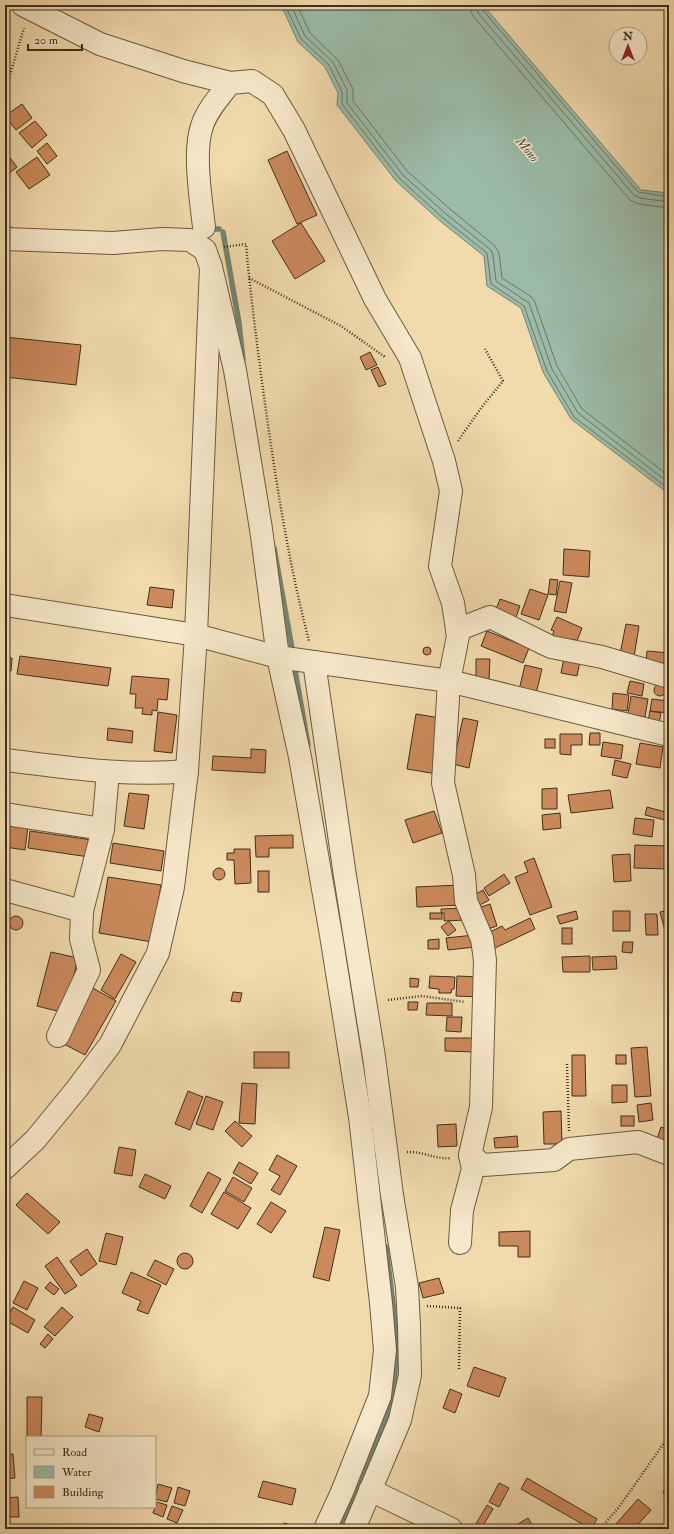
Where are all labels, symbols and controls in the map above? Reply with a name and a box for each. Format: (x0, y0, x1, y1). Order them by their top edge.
scale bar (28, 26, 82, 52)
north arrow (608, 26, 648, 66)
text: N (622, 30, 634, 43)
text: 20 m (34, 33, 59, 48)
water label: Mono (512, 133, 543, 166)
legend (26, 1436, 156, 1508)
text: Road (62, 1445, 87, 1460)
text: Water (61, 1465, 92, 1480)
text: Building (62, 1485, 105, 1500)

